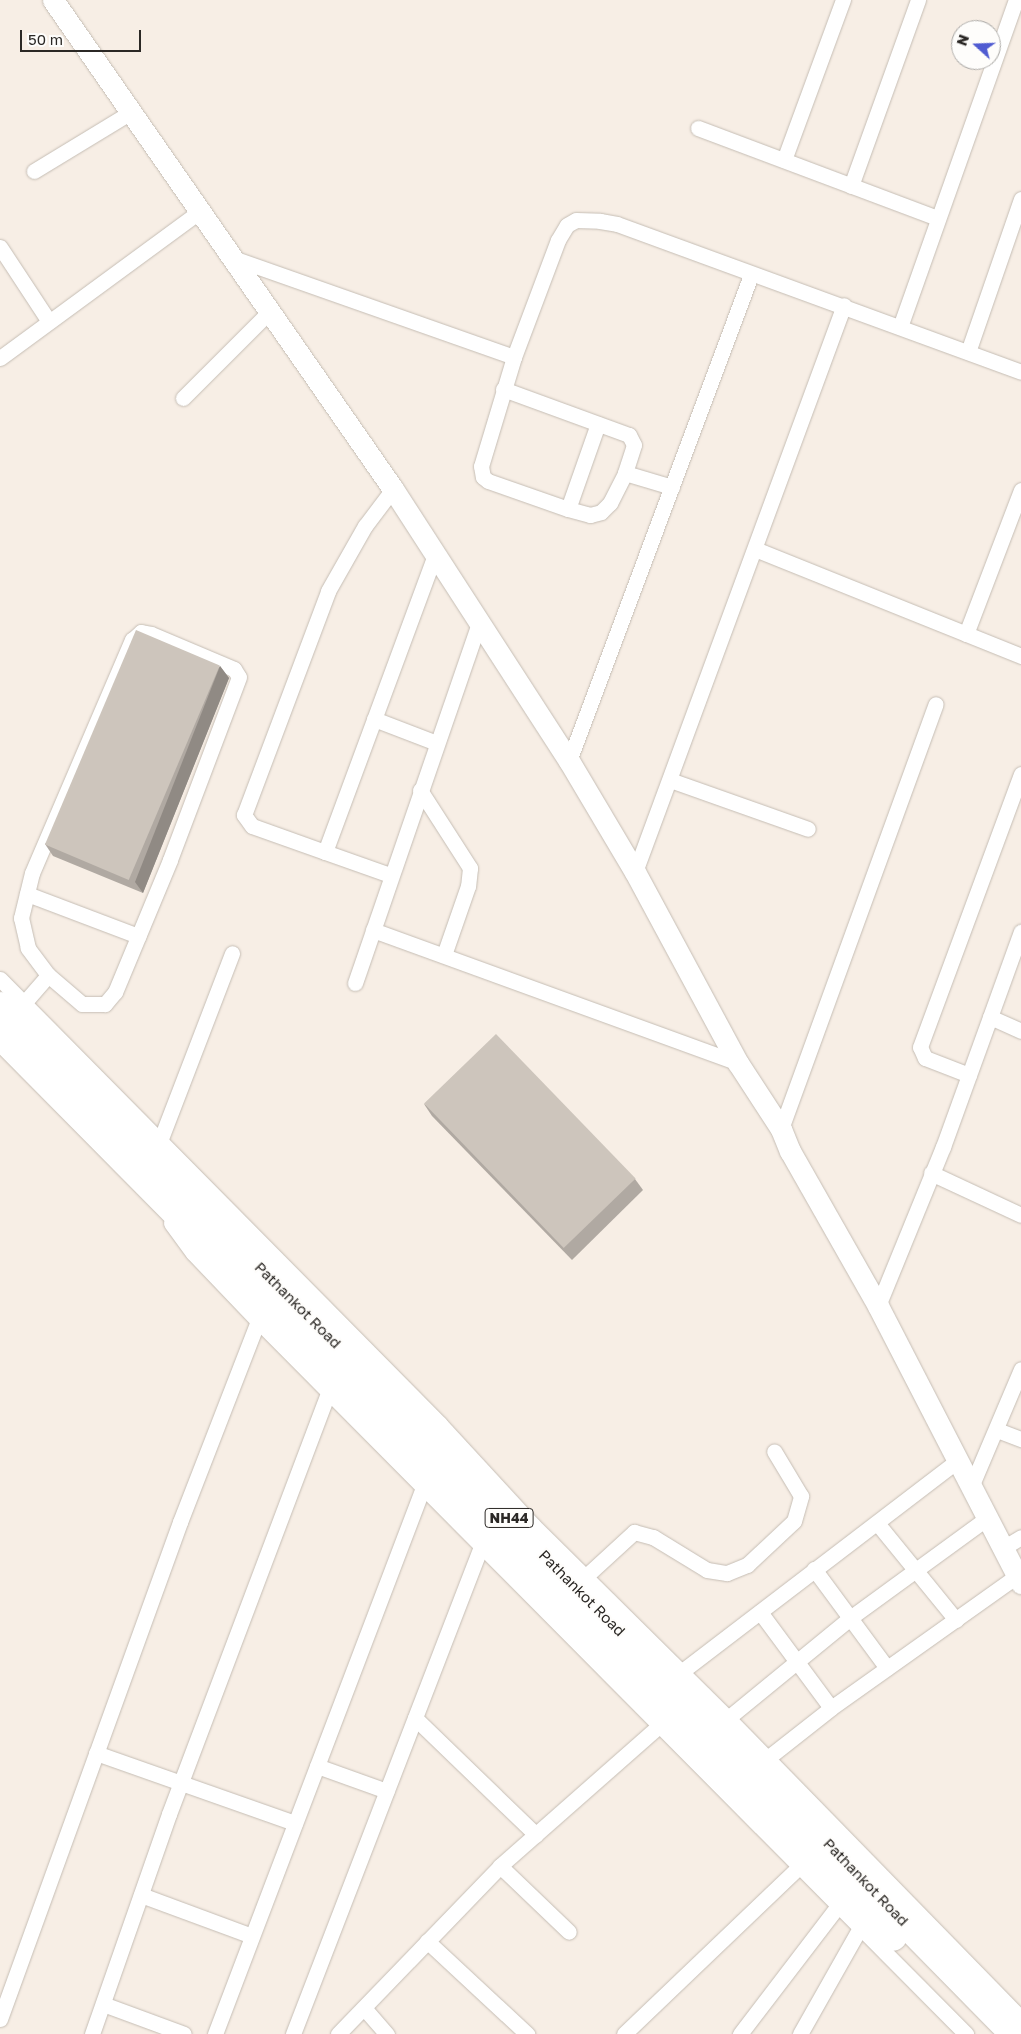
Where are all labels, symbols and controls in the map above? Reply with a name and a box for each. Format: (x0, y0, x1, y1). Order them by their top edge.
scale bar (22, 20, 144, 52)
north arrow (951, 20, 1001, 70)
text: 50 m (28, 30, 63, 48)
text: N (953, 32, 972, 48)
street label: Pathankot Road (251, 1258, 345, 1352)
road number: NH44 (484, 1506, 534, 1530)
street label: Pathankot Road (535, 1546, 629, 1640)
street label: Pathankot Road (820, 1835, 912, 1929)

